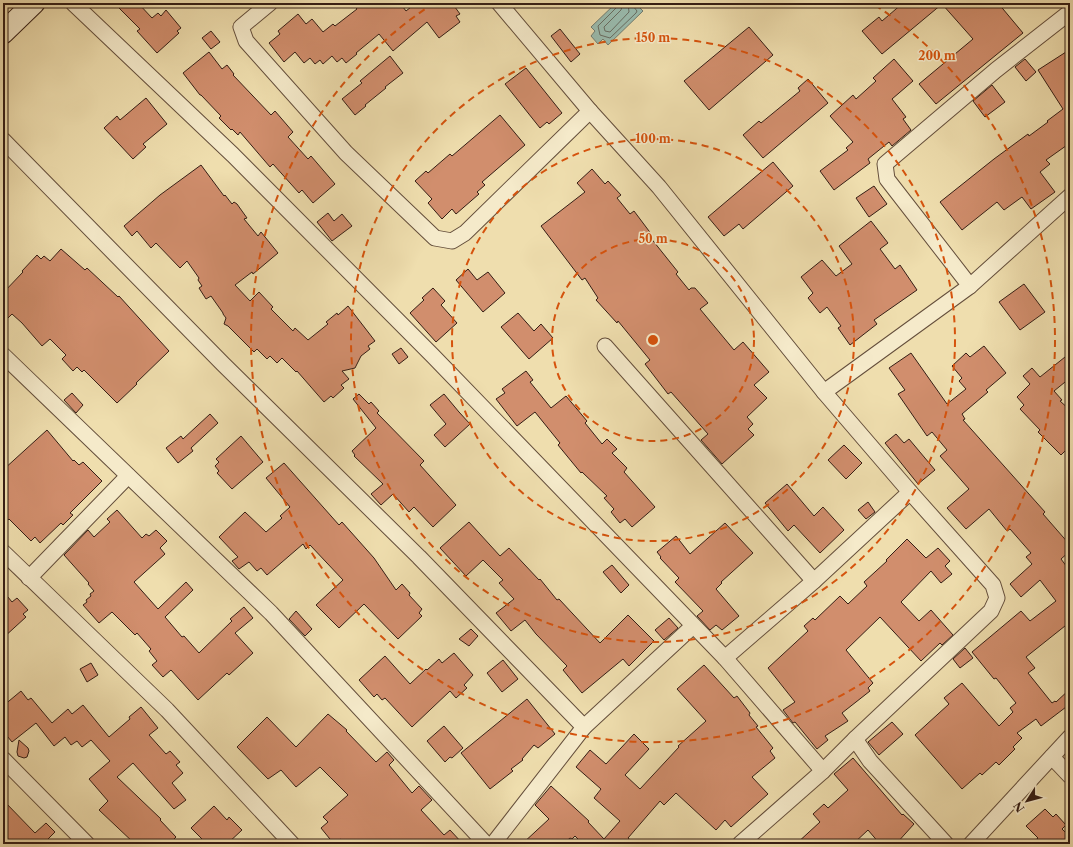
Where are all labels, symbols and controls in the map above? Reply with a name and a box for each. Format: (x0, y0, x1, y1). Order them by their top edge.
text: 150 m (636, 30, 670, 45)
text: 200 m (918, 48, 956, 63)
text: 100 m (635, 131, 671, 146)
text: 50 m (638, 231, 668, 246)
centre of rings (646, 333, 660, 347)
north arrow (1007, 781, 1047, 821)
text: N (1010, 799, 1027, 815)

